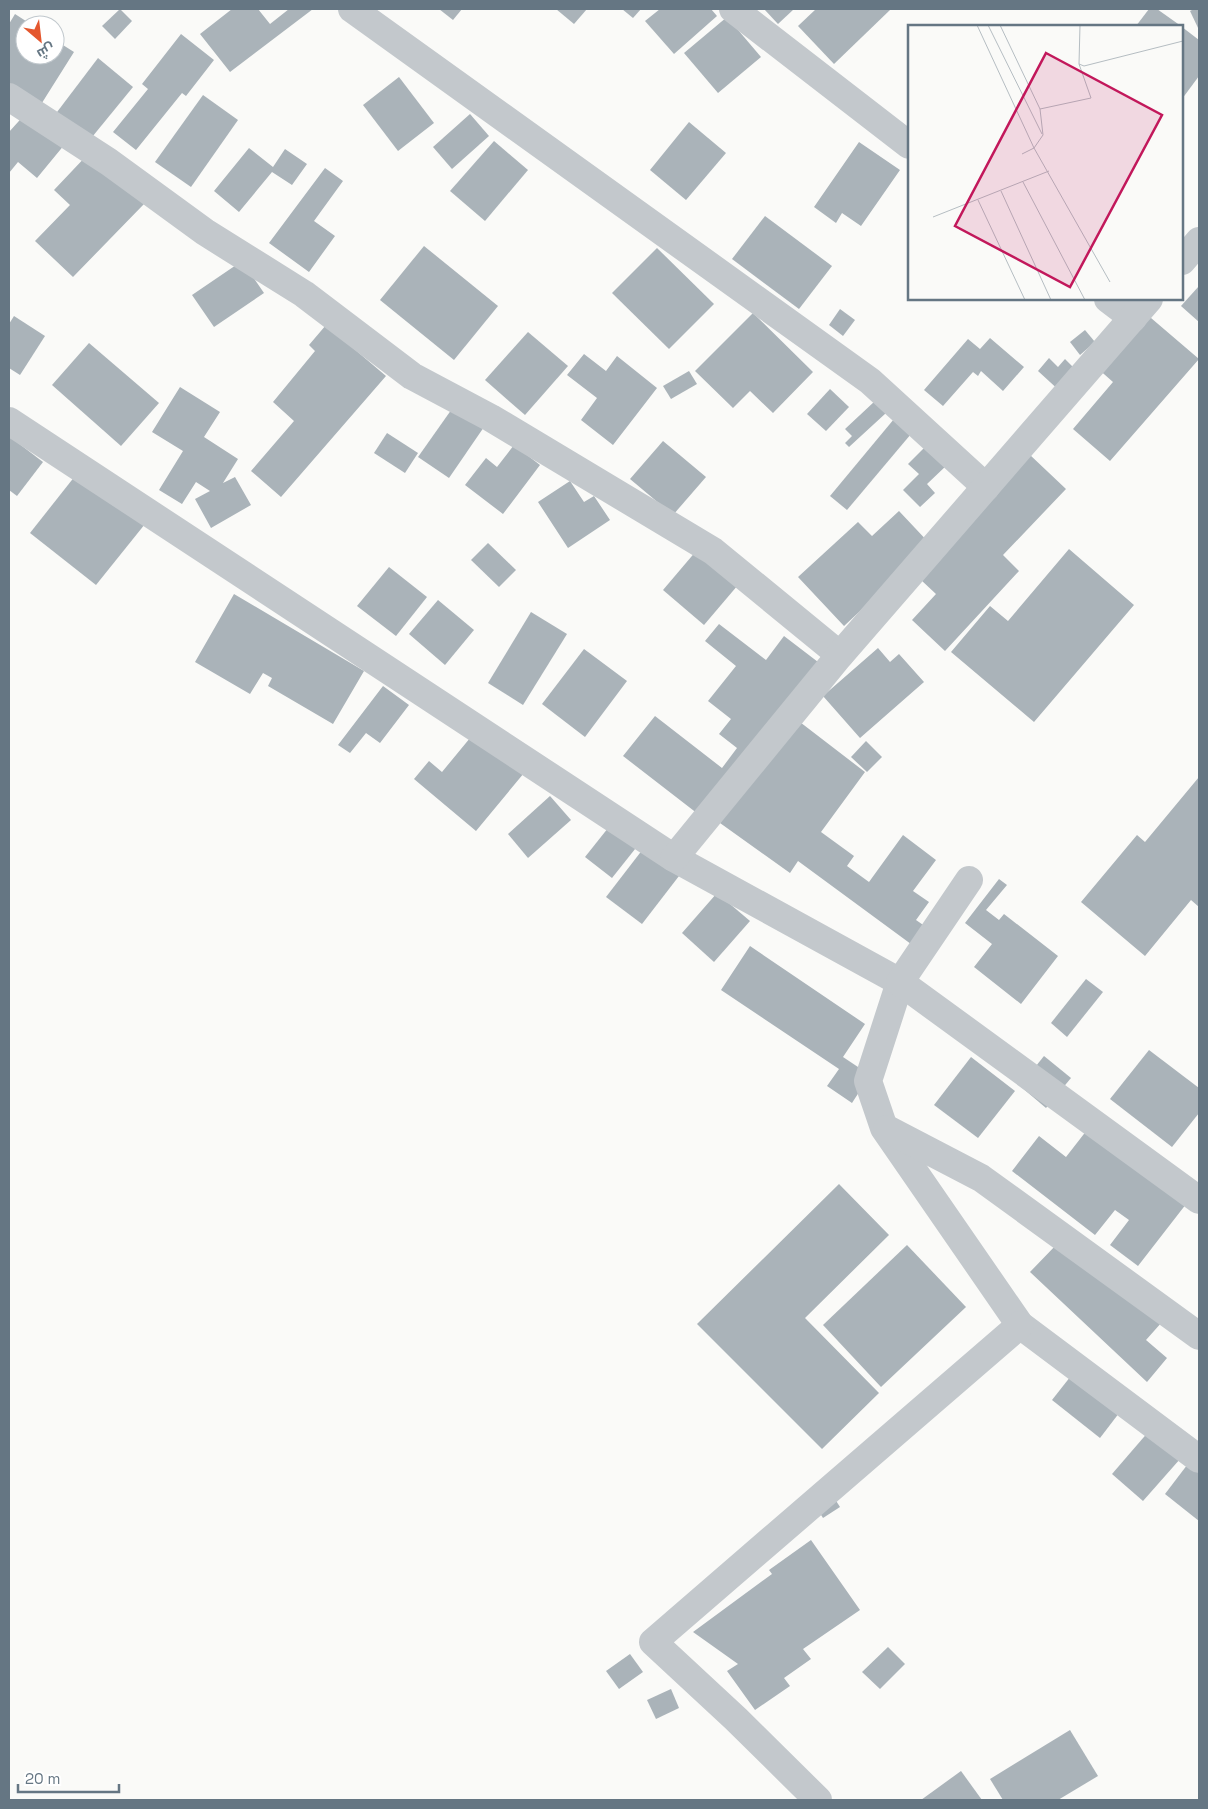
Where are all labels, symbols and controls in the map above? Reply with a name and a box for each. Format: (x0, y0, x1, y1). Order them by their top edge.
north arrow (15, 15, 65, 65)
inset map (908, 25, 1183, 300)
text: ش (34, 39, 58, 64)
scale bar (18, 1762, 119, 1794)
text: 20 m (25, 1769, 60, 1788)

